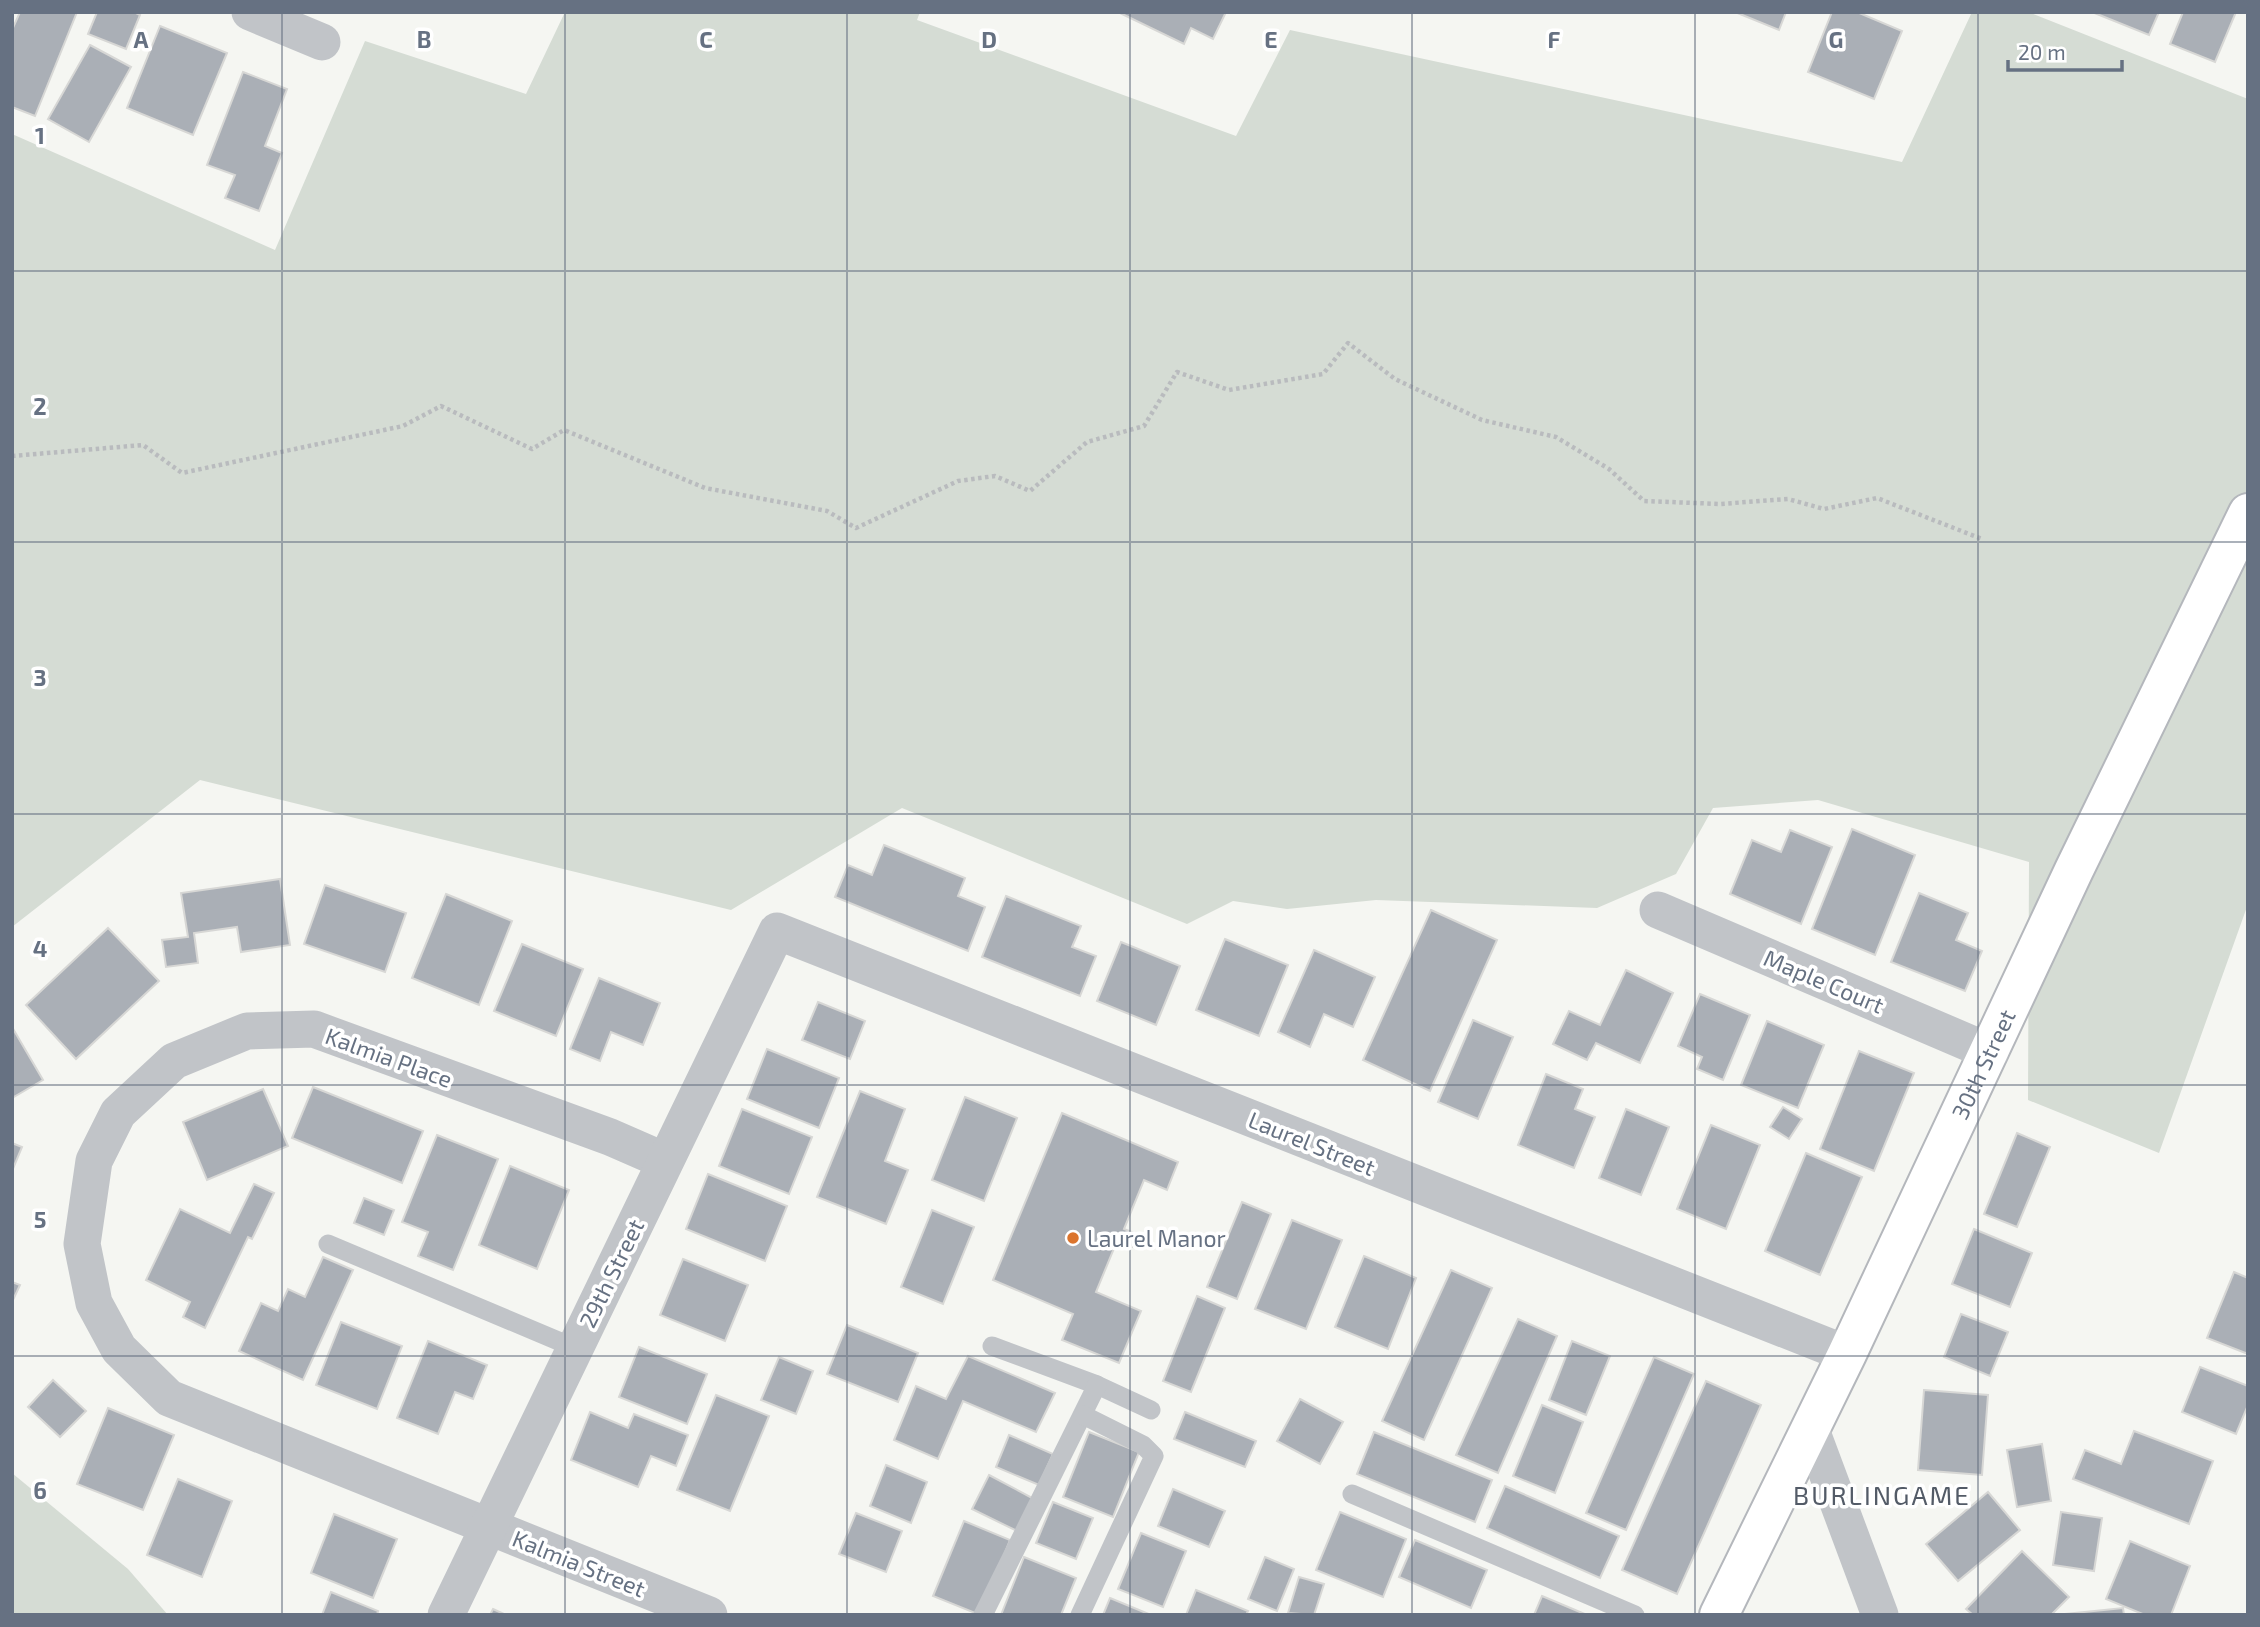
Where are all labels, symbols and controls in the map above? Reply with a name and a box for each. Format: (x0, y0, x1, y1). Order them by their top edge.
text: A (133, 25, 149, 53)
text: B (417, 25, 431, 53)
text: C (699, 25, 713, 53)
text: D (981, 25, 997, 53)
text: E (1264, 25, 1278, 53)
text: F (1548, 25, 1561, 53)
text: G (1829, 25, 1843, 53)
scale bar (2008, 28, 2122, 72)
text: 20 m (2018, 39, 2066, 64)
text: 1 (35, 121, 45, 149)
text: 2 (33, 392, 47, 420)
text: 3 (33, 663, 47, 691)
text: 4 (33, 934, 47, 962)
street label: Maple Court (1760, 943, 1888, 1019)
street label: 30th Street (1945, 1004, 2021, 1123)
street label: Kalmia Place (322, 1021, 456, 1093)
street label: Laurel Street (1245, 1105, 1380, 1181)
text: 5 (34, 1205, 46, 1233)
street label: 29th Street (573, 1214, 649, 1332)
place label: Laurel Manor (1087, 1224, 1226, 1252)
marker: Laurel Manor (1065, 1230, 1081, 1246)
text: 6 (33, 1476, 47, 1504)
district label: BURLINGAME (1793, 1479, 1971, 1510)
street label: Kalmia Street (509, 1524, 650, 1602)

